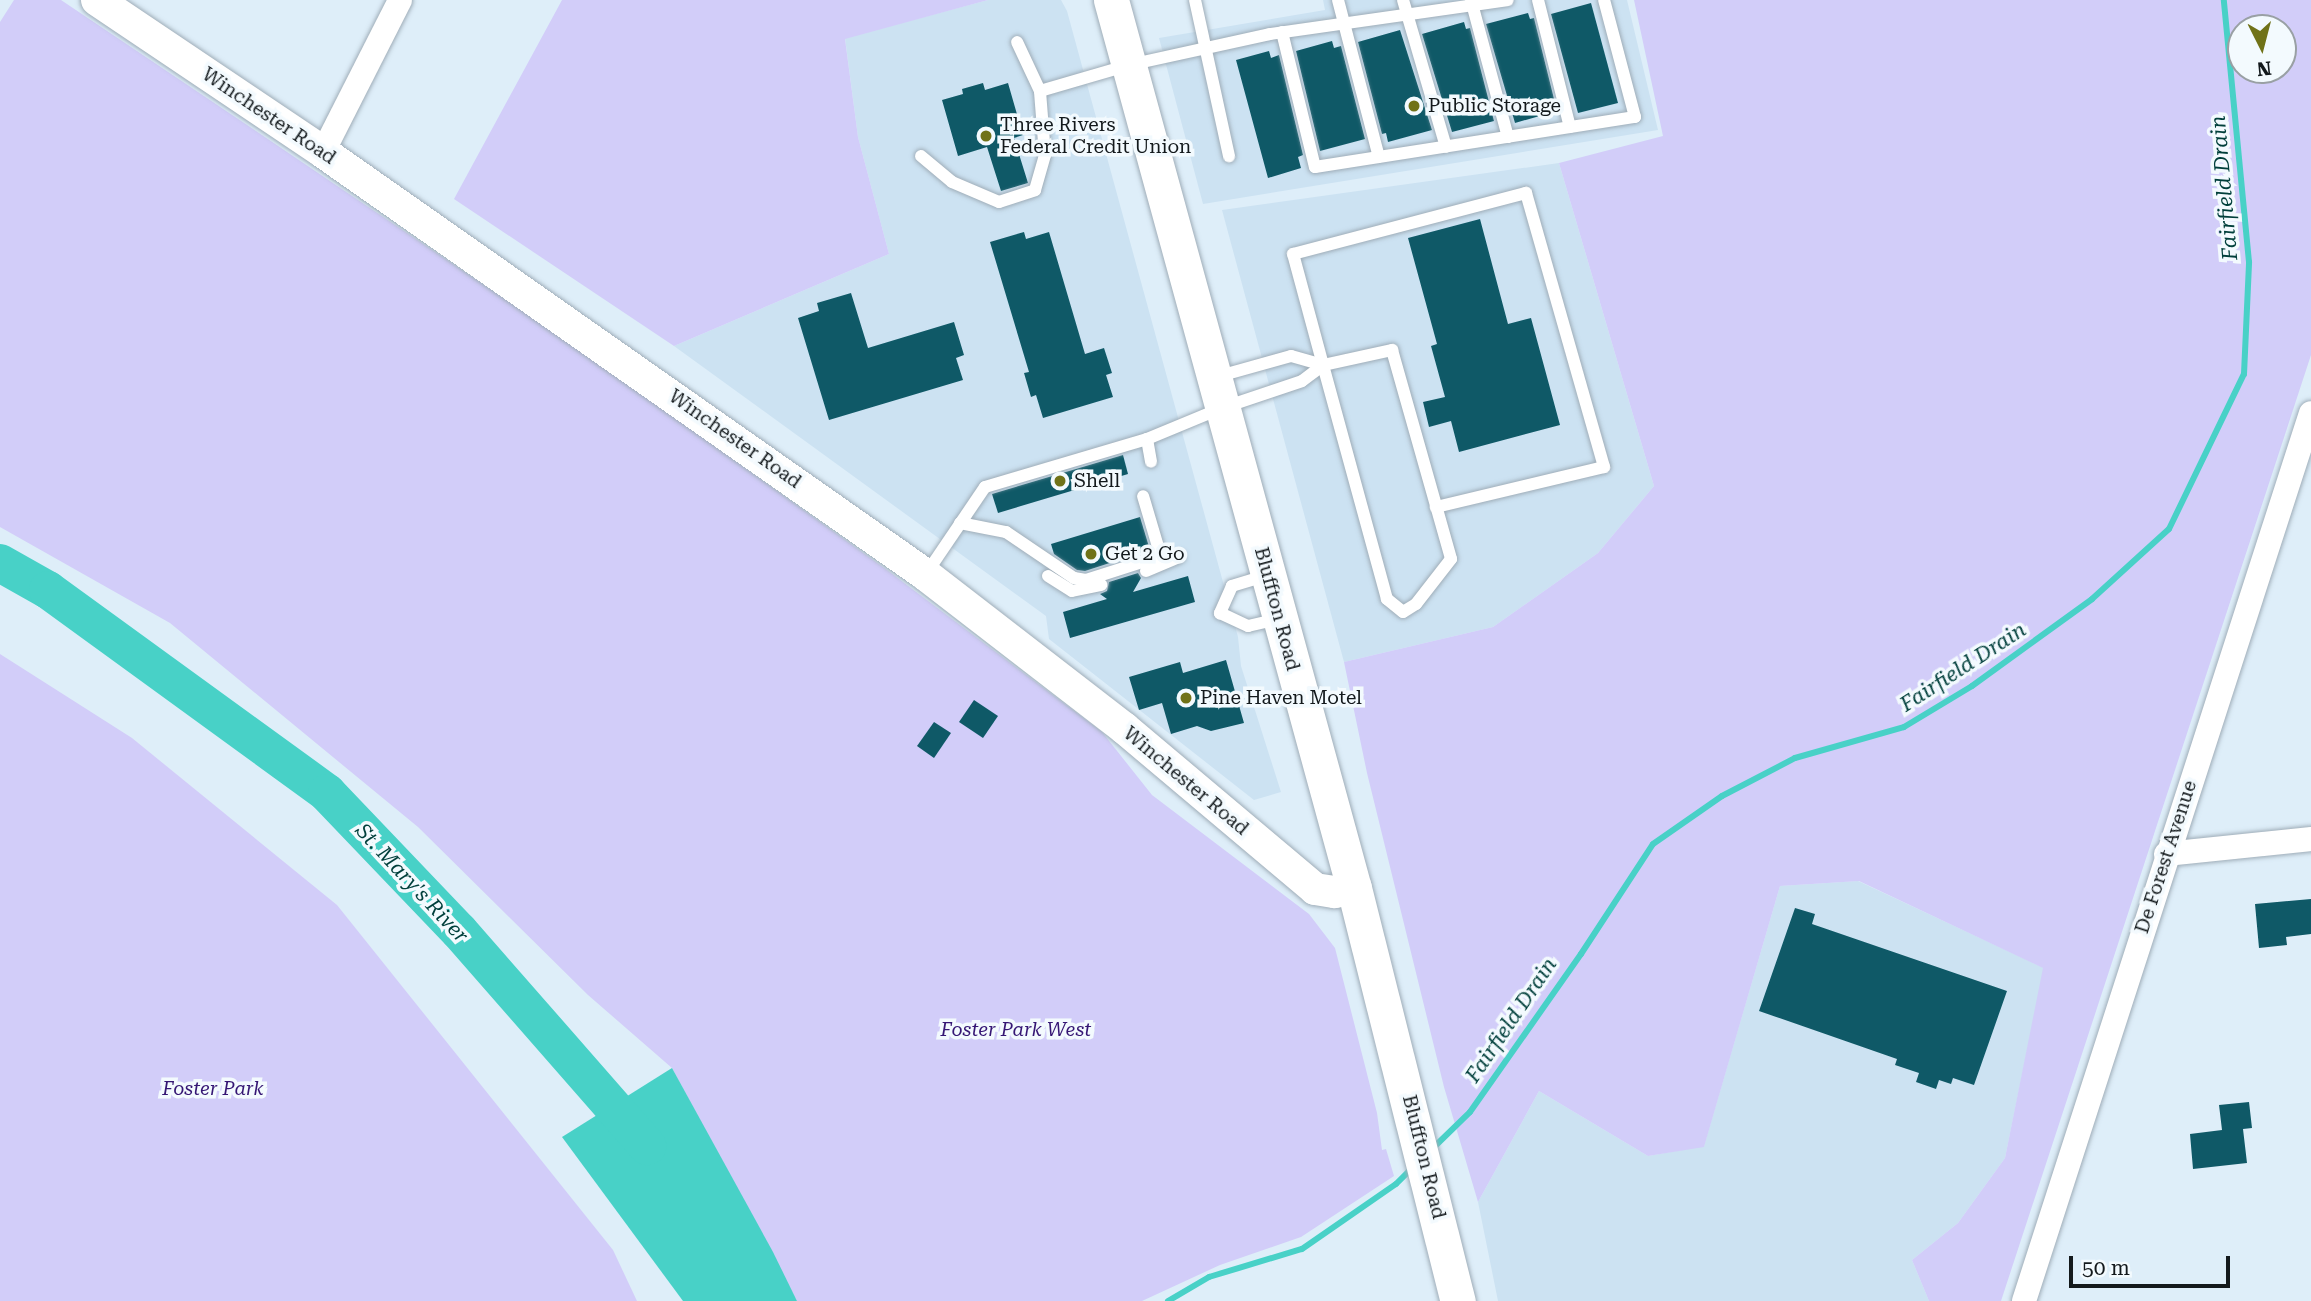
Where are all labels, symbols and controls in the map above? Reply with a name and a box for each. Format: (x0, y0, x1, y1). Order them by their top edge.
north arrow (2227, 14, 2297, 84)
text: N (2256, 56, 2273, 81)
street label: Winchester Road (198, 63, 340, 169)
place label: Public Storage (1428, 95, 1561, 117)
marker: Public Storage (1406, 98, 1422, 114)
place label: Three Rivers Federal Credit Union (1000, 114, 1191, 158)
water label: Fairfield Drain (2205, 115, 2243, 261)
marker: Three Rivers Federal Credit Union (978, 128, 994, 144)
street label: Winchester Road (664, 385, 806, 493)
place label: Shell (1074, 470, 1120, 492)
marker: Shell (1052, 473, 1068, 489)
place label: Get 2 Go (1105, 543, 1185, 565)
street label: Bluffton Road (1250, 545, 1304, 673)
marker: Get 2 Go (1083, 546, 1099, 562)
water label: Fairfield Drain (1895, 617, 2031, 717)
place label: Pine Haven Motel (1200, 687, 1362, 709)
marker: Pine Haven Motel (1178, 690, 1194, 706)
street label: Winchester Road (1119, 722, 1253, 840)
street label: De Forest Avenue (2131, 778, 2201, 936)
water label: St. Mary's River (350, 818, 474, 948)
water label: Fairfield Drain (1460, 953, 1562, 1087)
park label: Foster Park West (941, 1019, 1091, 1041)
park label: Foster Park (162, 1078, 264, 1100)
street label: Bluffton Road (1398, 1093, 1450, 1221)
scale bar (2073, 1242, 2234, 1286)
text: 50 m (2082, 1256, 2130, 1280)

